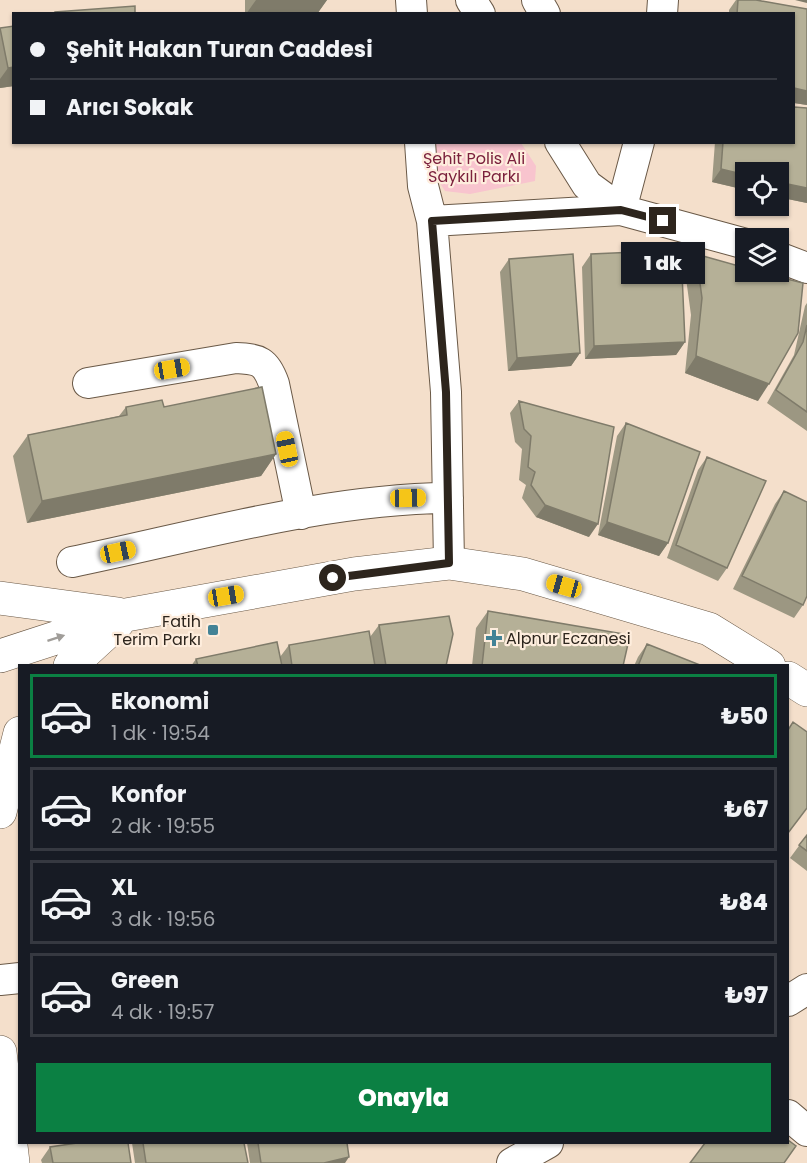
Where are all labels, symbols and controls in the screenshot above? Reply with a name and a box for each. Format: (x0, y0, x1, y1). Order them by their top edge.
text: Şehit Hakan Turan Caddesi (66, 34, 373, 65)
text: Arıcı Sokak (66, 92, 193, 123)
park label: Şehit Polis Ali Saykılı Parkı (423, 147, 525, 188)
map controls (735, 162, 789, 282)
button: locate (735, 162, 789, 216)
route end (649, 207, 676, 234)
button: layers (735, 228, 789, 282)
callout: 1 dk (621, 242, 705, 284)
text: 1 dk (644, 249, 682, 277)
car (153, 357, 191, 381)
car (274, 430, 300, 468)
car (390, 489, 426, 507)
car (99, 539, 137, 565)
route start (319, 564, 346, 591)
car (544, 572, 584, 600)
car (207, 584, 245, 608)
place label: Fatih Terim Parkı (114, 610, 201, 651)
marker: Fatih Terim Parkı (206, 623, 220, 637)
place label: Alpnur Eczanesi (506, 627, 631, 650)
marker: Alpnur Eczanesi (487, 631, 501, 645)
one-way arrow (47, 633, 65, 642)
text: Ekonomi (111, 686, 209, 717)
icon: car (39, 689, 93, 743)
text: ₺50 (721, 701, 768, 732)
text: 1 dk · 19:54 (111, 719, 210, 747)
text: Konfor (111, 779, 187, 810)
icon: car (39, 782, 93, 836)
text: ₺67 (724, 794, 768, 825)
text: 2 dk · 19:55 (111, 812, 215, 840)
text: XL (111, 872, 137, 903)
icon: car (39, 875, 93, 929)
text: ₺84 (720, 887, 768, 918)
text: 3 dk · 19:56 (111, 905, 215, 933)
text: Green (111, 965, 179, 996)
icon: car (39, 968, 93, 1022)
text: ₺97 (725, 980, 768, 1011)
text: 4 dk · 19:57 (111, 998, 214, 1026)
button: Onayla (36, 1063, 771, 1132)

